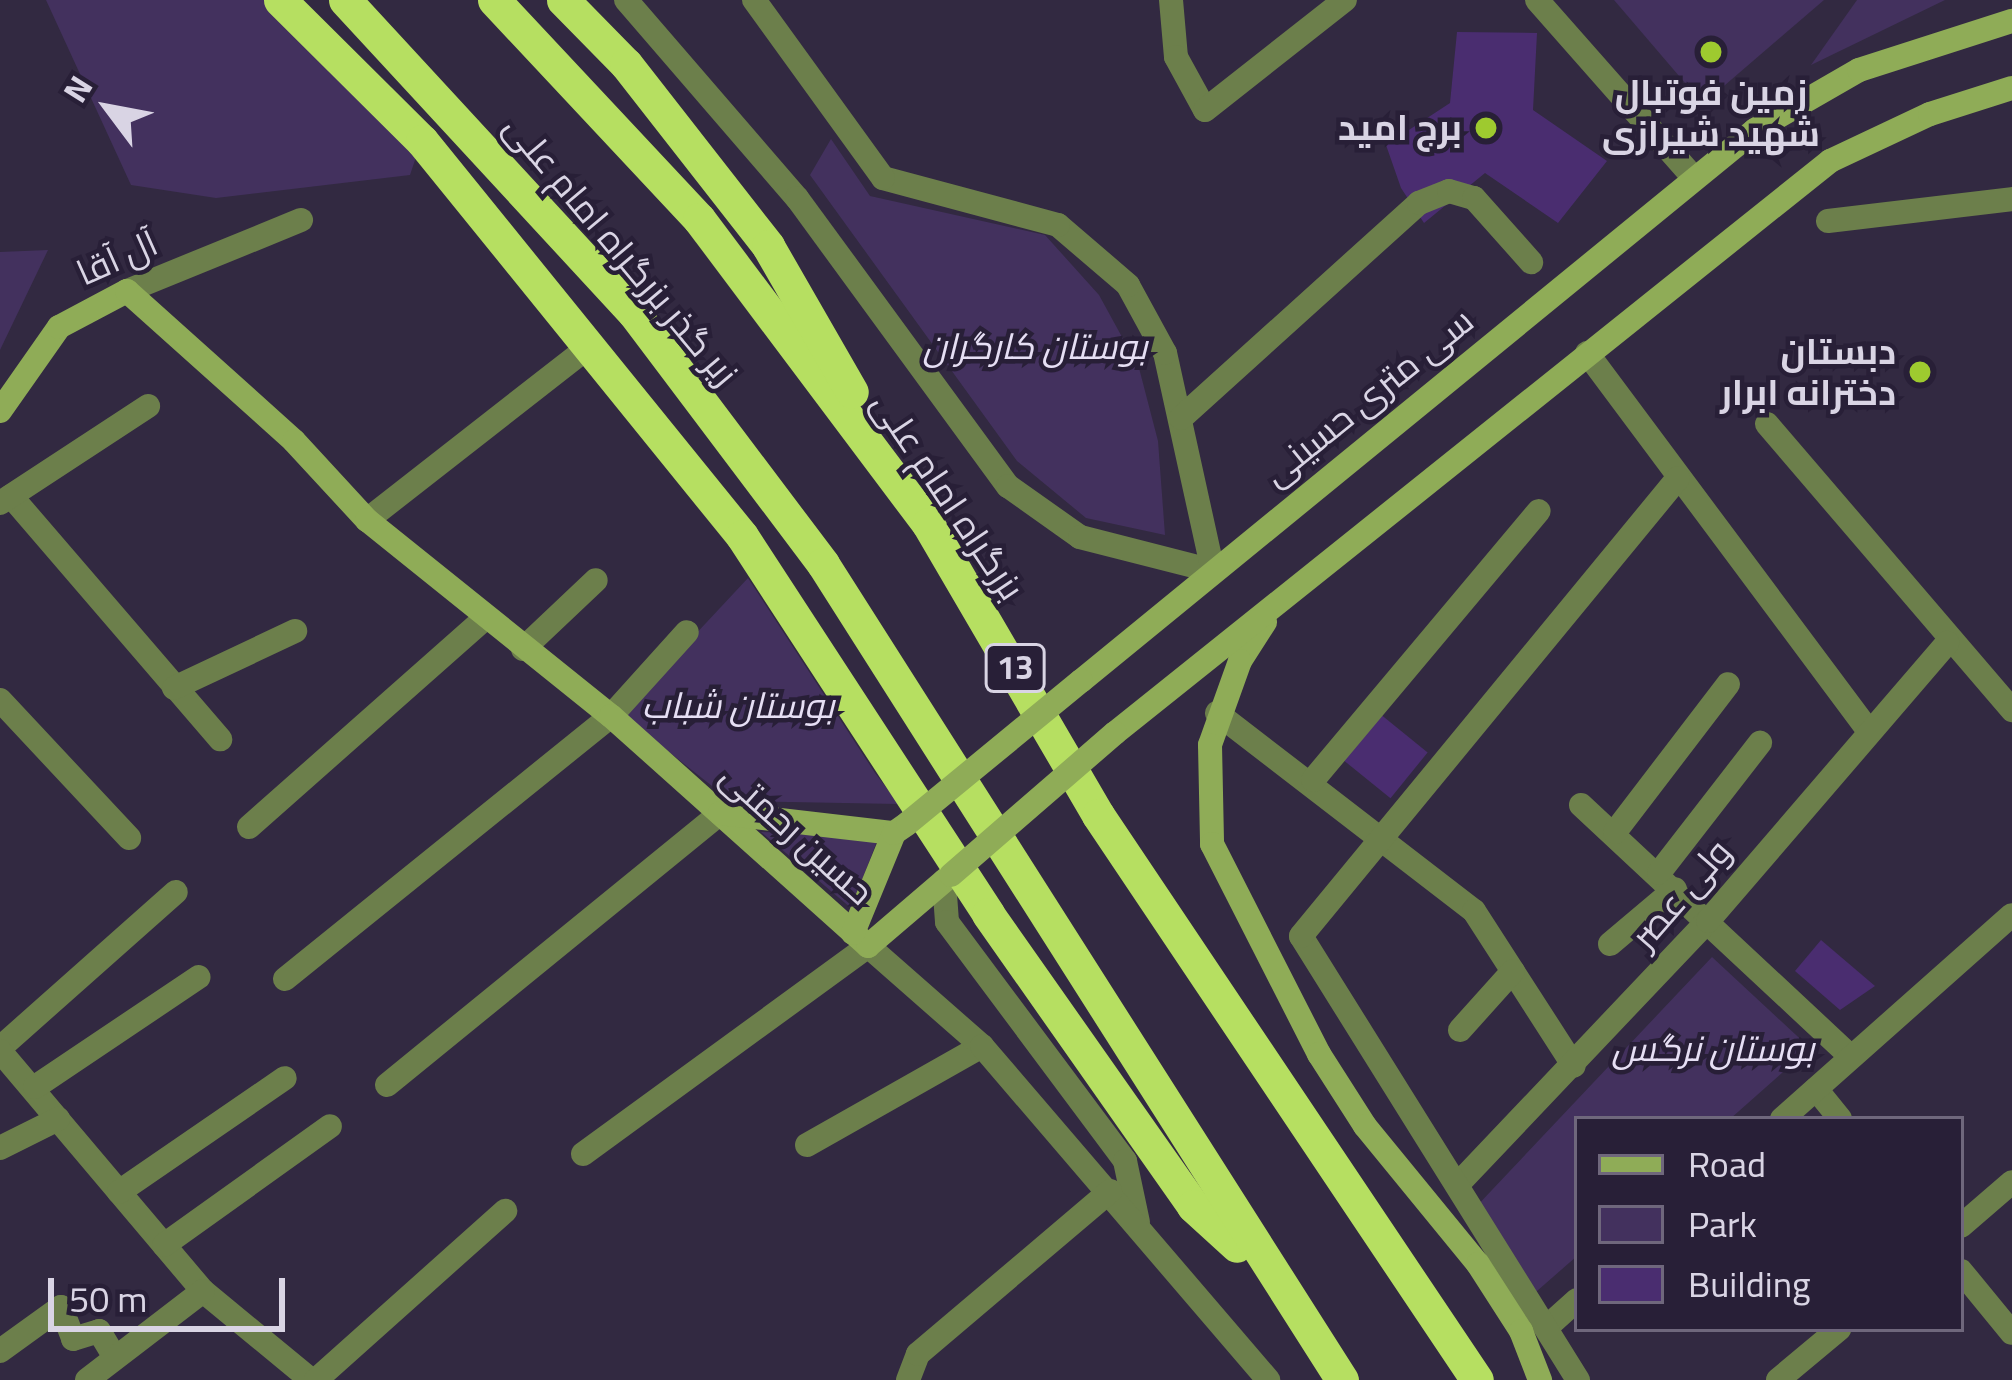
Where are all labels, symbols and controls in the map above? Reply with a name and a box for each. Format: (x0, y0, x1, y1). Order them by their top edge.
marker: زمین فوتبال شهید شیرازی (1698, 39, 1724, 65)
north arrow (48, 48, 168, 168)
text: N (45, 63, 110, 115)
place label: زمین فوتبال شهید شیرازی (1602, 70, 1820, 155)
street label: زیر گذر بزرگراه امام علی (495, 106, 747, 394)
place label: برج امید (1338, 106, 1462, 150)
marker: برج امید (1473, 115, 1499, 141)
street label: آل آقا (70, 221, 164, 295)
street label: سی متری حسینی (1254, 299, 1482, 495)
park label: بوستان کارگران (923, 325, 1147, 369)
place label: دبستان دخترانه ابرار (1720, 329, 1896, 414)
marker: دبستان دخترانه ابرار (1907, 359, 1933, 385)
street label: بزرگراه امام علی (863, 384, 1033, 608)
road number: 13 (982, 641, 1048, 695)
park label: بوستان شباب (642, 684, 834, 728)
street label: حسین رحمتی (712, 754, 882, 914)
street label: ولی عصر (1622, 830, 1740, 958)
park label: بوستان نرگس (1612, 1027, 1814, 1071)
legend (1574, 1116, 1964, 1332)
text: Road (1688, 1130, 1766, 1198)
text: Park (1688, 1190, 1757, 1258)
text: Building (1688, 1250, 1811, 1318)
scale bar (54, 1254, 291, 1328)
text: 50 m (69, 1265, 147, 1333)

